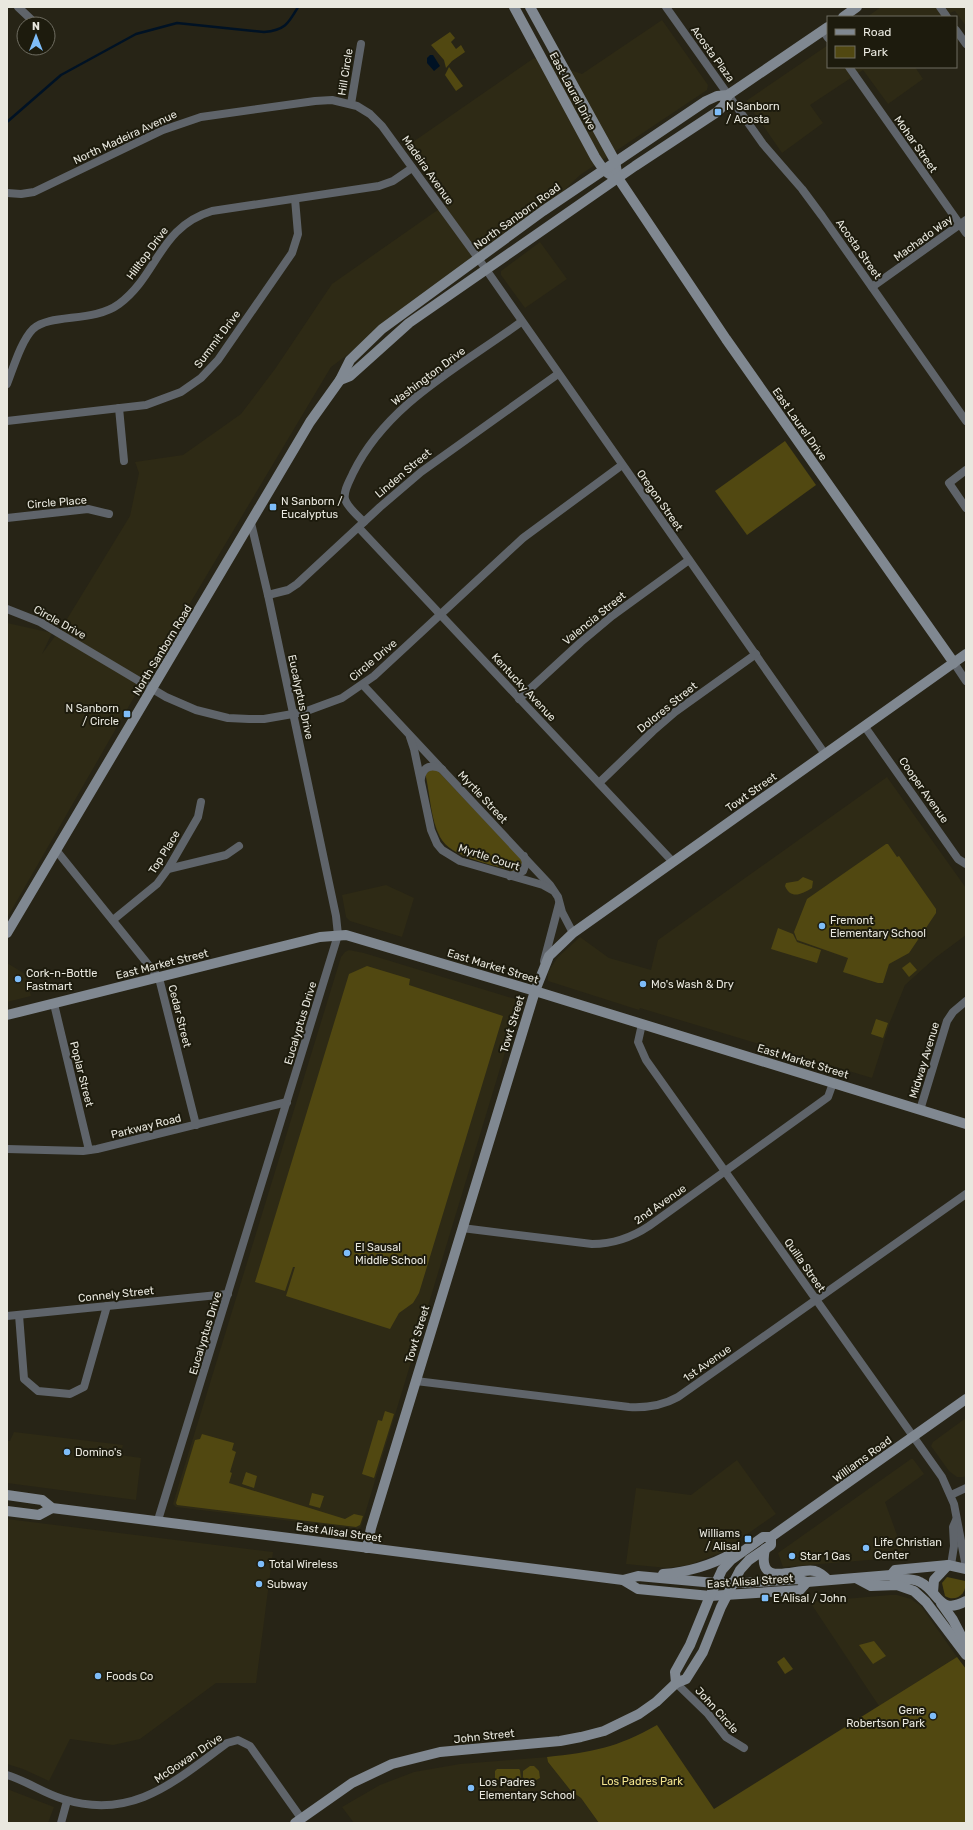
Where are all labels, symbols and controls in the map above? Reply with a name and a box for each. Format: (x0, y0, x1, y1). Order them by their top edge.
north arrow (16, 16, 56, 56)
legend (827, 16, 957, 68)
text: N (32, 20, 40, 33)
street label: Acosta Plaza (688, 24, 737, 85)
text: Road (863, 25, 891, 39)
text: Park (863, 45, 889, 59)
street label: Hill Circle (335, 48, 356, 97)
street label: East Laurel Drive (547, 50, 599, 132)
place label: N Sanborn / Acosta (726, 100, 780, 126)
marker: N Sanborn / Acosta (713, 107, 723, 117)
street label: North Madeira Avenue (71, 108, 179, 167)
street label: Mohar Street (891, 113, 940, 176)
street label: Madeira Avenue (399, 133, 456, 207)
street label: North Sanborn Road (471, 181, 563, 252)
street label: Machado Way (891, 213, 955, 264)
street label: Acosta Street (833, 217, 884, 282)
street label: Hilltop Drive (124, 224, 171, 282)
street label: Summit Drive (191, 308, 243, 371)
street label: Washington Drive (389, 344, 468, 408)
street label: East Laurel Drive (770, 385, 830, 463)
street label: Linden Street (373, 446, 435, 501)
street label: Oregon Street (634, 467, 686, 534)
street label: Circle Place (27, 493, 87, 512)
place label: N Sanborn / Eucalyptus (281, 495, 343, 521)
marker: N Sanborn / Eucalyptus (268, 502, 278, 512)
street label: Valencia Street (560, 589, 629, 648)
street label: North Sanborn Road (130, 602, 195, 698)
street label: Circle Drive (31, 603, 88, 642)
street label: Circle Drive (347, 637, 400, 684)
street label: Kentucky Avenue (489, 651, 559, 724)
street label: Eucalyptus Drive (285, 654, 316, 741)
street label: Dolores Street (635, 679, 700, 735)
place label: N Sanborn / Circle (65, 702, 119, 728)
marker: N Sanborn / Circle (122, 709, 132, 719)
street label: Cooper Avenue (896, 755, 951, 826)
street label: Myrtle Street (455, 769, 511, 827)
street label: Towt Street (723, 770, 780, 815)
street label: Top Place (146, 828, 183, 876)
street label: Myrtle Court (457, 841, 522, 874)
place label: Fremont Elementary School (830, 914, 926, 940)
marker: Fremont Elementary School (817, 921, 827, 931)
street label: East Market Street (446, 946, 541, 987)
street label: East Market Street (115, 947, 210, 982)
place label: Cork-n-Bottle Fastmart (26, 967, 97, 993)
marker: Cork-n-Bottle Fastmart (13, 974, 23, 984)
place label: Mo's Wash & Dry (651, 978, 734, 991)
marker: Mo's Wash & Dry (638, 979, 648, 989)
street label: Eucalyptus Drive (282, 980, 319, 1066)
street label: Cedar Street (165, 983, 194, 1050)
street label: Towt Street (498, 993, 528, 1054)
street label: Midway Avenue (907, 1020, 942, 1100)
street label: Poplar Street (67, 1040, 96, 1109)
street label: East Market Street (756, 1041, 851, 1082)
street label: Parkway Road (110, 1111, 183, 1142)
street label: 2nd Avenue (632, 1182, 689, 1227)
street label: Quilla Street (781, 1236, 828, 1295)
place label: El Sausal Middle School (355, 1241, 426, 1267)
marker: El Sausal Middle School (342, 1248, 352, 1258)
street label: Connely Street (78, 1284, 155, 1305)
street label: Eucalyptus Drive (187, 1290, 224, 1376)
street label: Towt Street (403, 1303, 433, 1364)
street label: 1st Avenue (681, 1342, 734, 1385)
street label: Williams Road (830, 1434, 894, 1485)
place label: Domino's (75, 1446, 122, 1459)
marker: Domino's (62, 1447, 72, 1457)
street label: East Alisal Street (295, 1520, 383, 1545)
place label: Williams / Alisal (699, 1527, 740, 1553)
marker: Williams / Alisal (743, 1534, 753, 1544)
place label: Life Christian Center (874, 1536, 942, 1562)
marker: Life Christian Center (861, 1543, 871, 1553)
place label: Star 1 Gas (800, 1550, 851, 1563)
marker: Star 1 Gas (787, 1551, 797, 1561)
place label: Total Wireless (269, 1558, 338, 1571)
marker: Total Wireless (256, 1559, 266, 1569)
street label: East Alisal Street (706, 1572, 794, 1591)
place label: Subway (267, 1578, 308, 1591)
marker: Subway (254, 1579, 264, 1589)
place label: E Alisal / John (773, 1592, 846, 1605)
marker: E Alisal / John (760, 1593, 770, 1603)
place label: Foods Co (106, 1670, 153, 1683)
marker: Foods Co (93, 1671, 103, 1681)
street label: John Circle (692, 1684, 741, 1736)
place label: Gene Robertson Park (846, 1704, 925, 1730)
marker: Gene Robertson Park (928, 1711, 938, 1721)
street label: John Street (453, 1727, 516, 1746)
street label: McGowan Drive (152, 1731, 225, 1786)
park label: Los Padres Park (601, 1775, 683, 1788)
place label: Los Padres Elementary School (479, 1776, 575, 1802)
marker: Los Padres Elementary School (466, 1783, 476, 1793)

